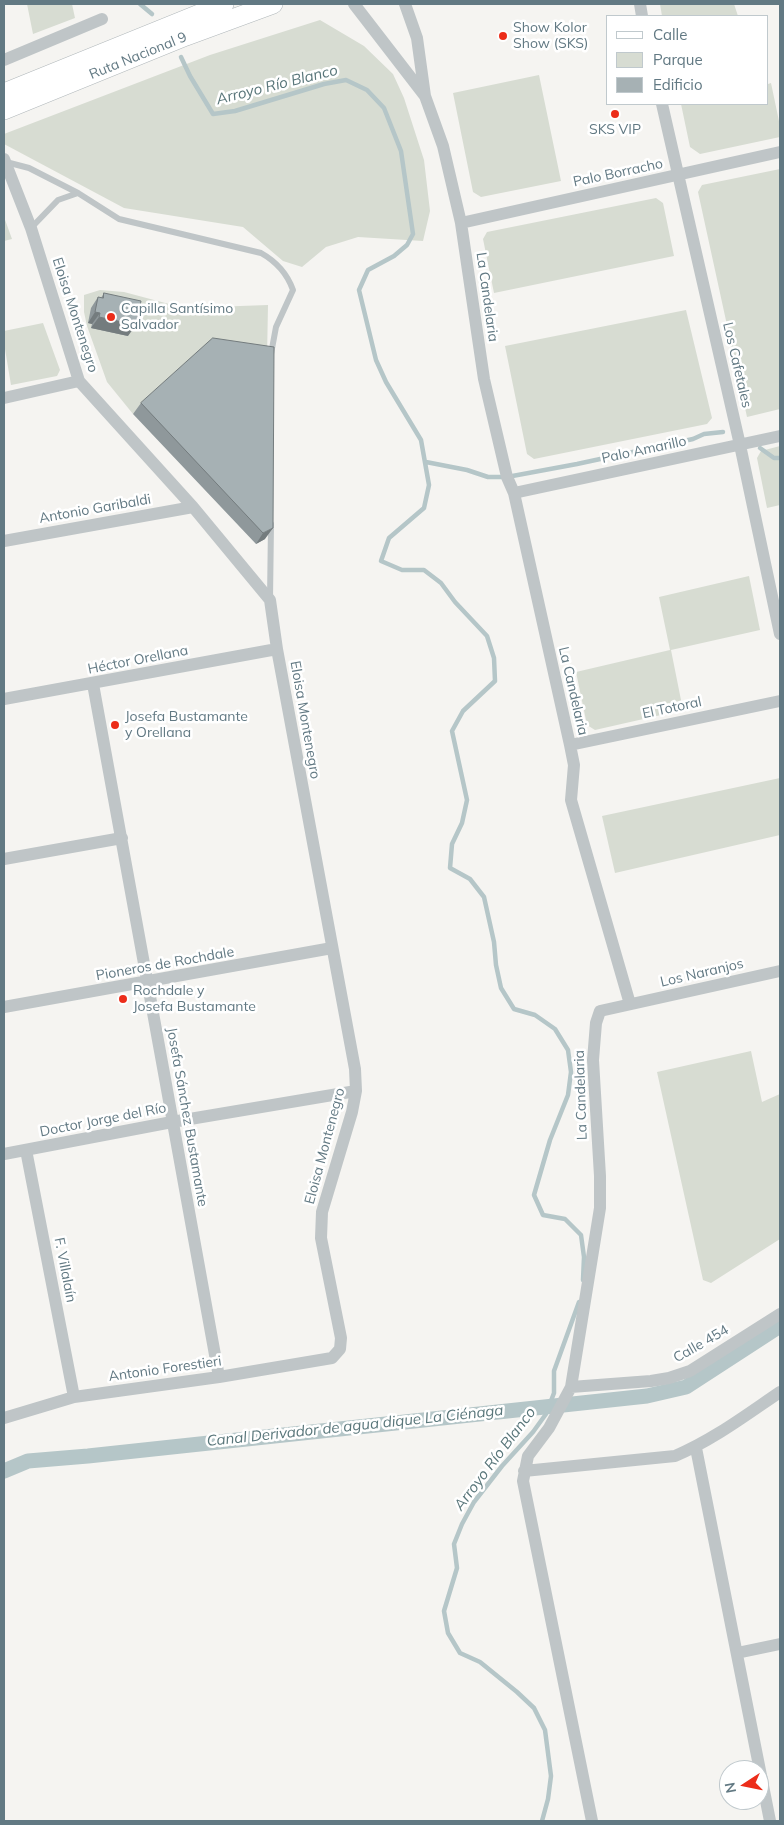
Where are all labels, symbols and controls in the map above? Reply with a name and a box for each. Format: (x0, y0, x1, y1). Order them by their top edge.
legend (606, 15, 769, 105)
place label: Show Kolor Show (SKS) (513, 20, 588, 52)
text: Calle (653, 25, 687, 44)
street label: Ruta Nacional 9 (87, 29, 189, 83)
marker: Show Kolor Show (SKS) (497, 30, 509, 42)
text: Parque (653, 50, 703, 69)
water label: Arroyo Río Blanco (214, 61, 340, 109)
text: Edificio (653, 75, 703, 94)
marker: SKS VIP (609, 108, 621, 120)
place label: SKS VIP (589, 122, 641, 138)
street label: Palo Borracho (572, 155, 664, 191)
street label: La Candelaria (472, 251, 502, 343)
street label: Eloisa Montenegro (49, 255, 101, 375)
place label: Capilla Santísimo Salvador (121, 301, 233, 334)
marker: Capilla Santísimo Salvador (105, 311, 117, 323)
street label: Los Cafetales (719, 321, 755, 409)
street label: Palo Amarillo (600, 433, 688, 467)
street label: Antonio Garibaldi (38, 491, 152, 527)
street label: Héctor Orellana (86, 642, 190, 678)
street label: La Candelaria (555, 645, 591, 737)
street label: Eloisa Montenegro (286, 660, 324, 780)
street label: El Totoral (641, 694, 703, 722)
place label: Josefa Bustamante y Orellana (125, 709, 248, 742)
marker: Josefa Bustamante y Orellana (109, 719, 121, 731)
street label: Pioneros de Rochdale (95, 944, 235, 984)
street label: Los Naranjos (659, 955, 745, 991)
place label: Rochdale y Josefa Bustamante (133, 983, 256, 1016)
marker: Rochdale y Josefa Bustamante (117, 993, 129, 1005)
street label: Josefa Sánchez Bustamante (163, 1026, 211, 1208)
street label: La Candelaria (571, 1050, 591, 1140)
street label: Eloisa Montenegro (301, 1086, 349, 1206)
street label: Doctor Jorge del Río (38, 1100, 168, 1140)
street label: F. Villalaín (50, 1236, 80, 1304)
street label: Calle 454 (670, 1322, 732, 1366)
street label: Antonio Forestieri (107, 1353, 223, 1385)
water label: Canal Derivador de agua dique La Ciénaga (206, 1401, 504, 1451)
water label: Arroyo Río Blanco (450, 1404, 540, 1514)
north arrow (719, 1760, 769, 1810)
text: N (720, 1781, 740, 1795)

